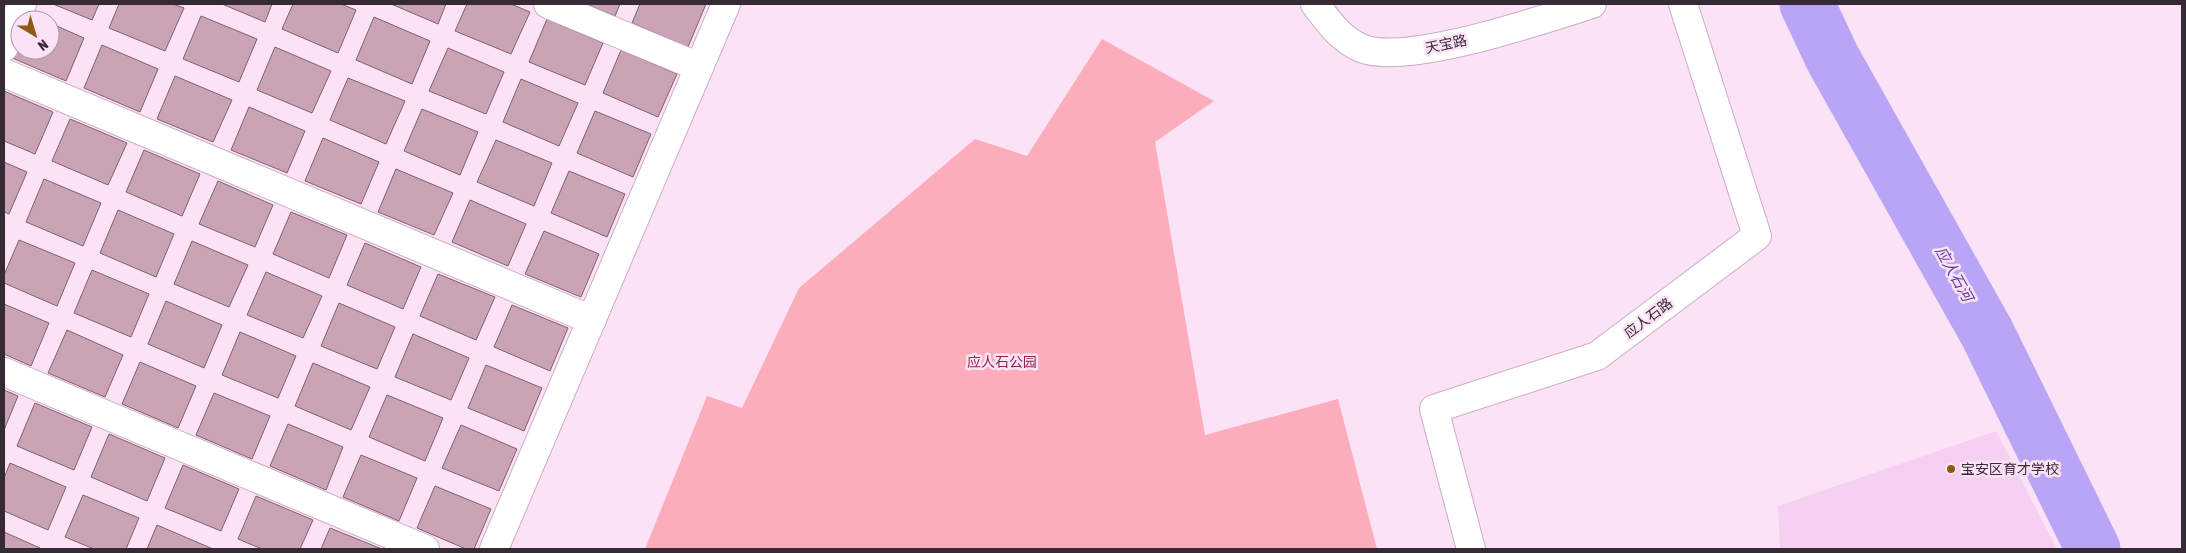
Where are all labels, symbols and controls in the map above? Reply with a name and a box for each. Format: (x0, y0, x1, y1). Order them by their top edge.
north arrow (10, 10, 60, 60)
street label: 天宝路 (1424, 32, 1468, 56)
text: N (35, 36, 51, 54)
water label: 应人石河 (1932, 243, 1978, 307)
street label: 应人石路 (1621, 295, 1675, 341)
park label: 应人石公园 (967, 354, 1037, 370)
place label: 宝安区育才学校 (1961, 461, 2059, 477)
marker: 宝安区育才学校 (1945, 463, 1957, 475)

